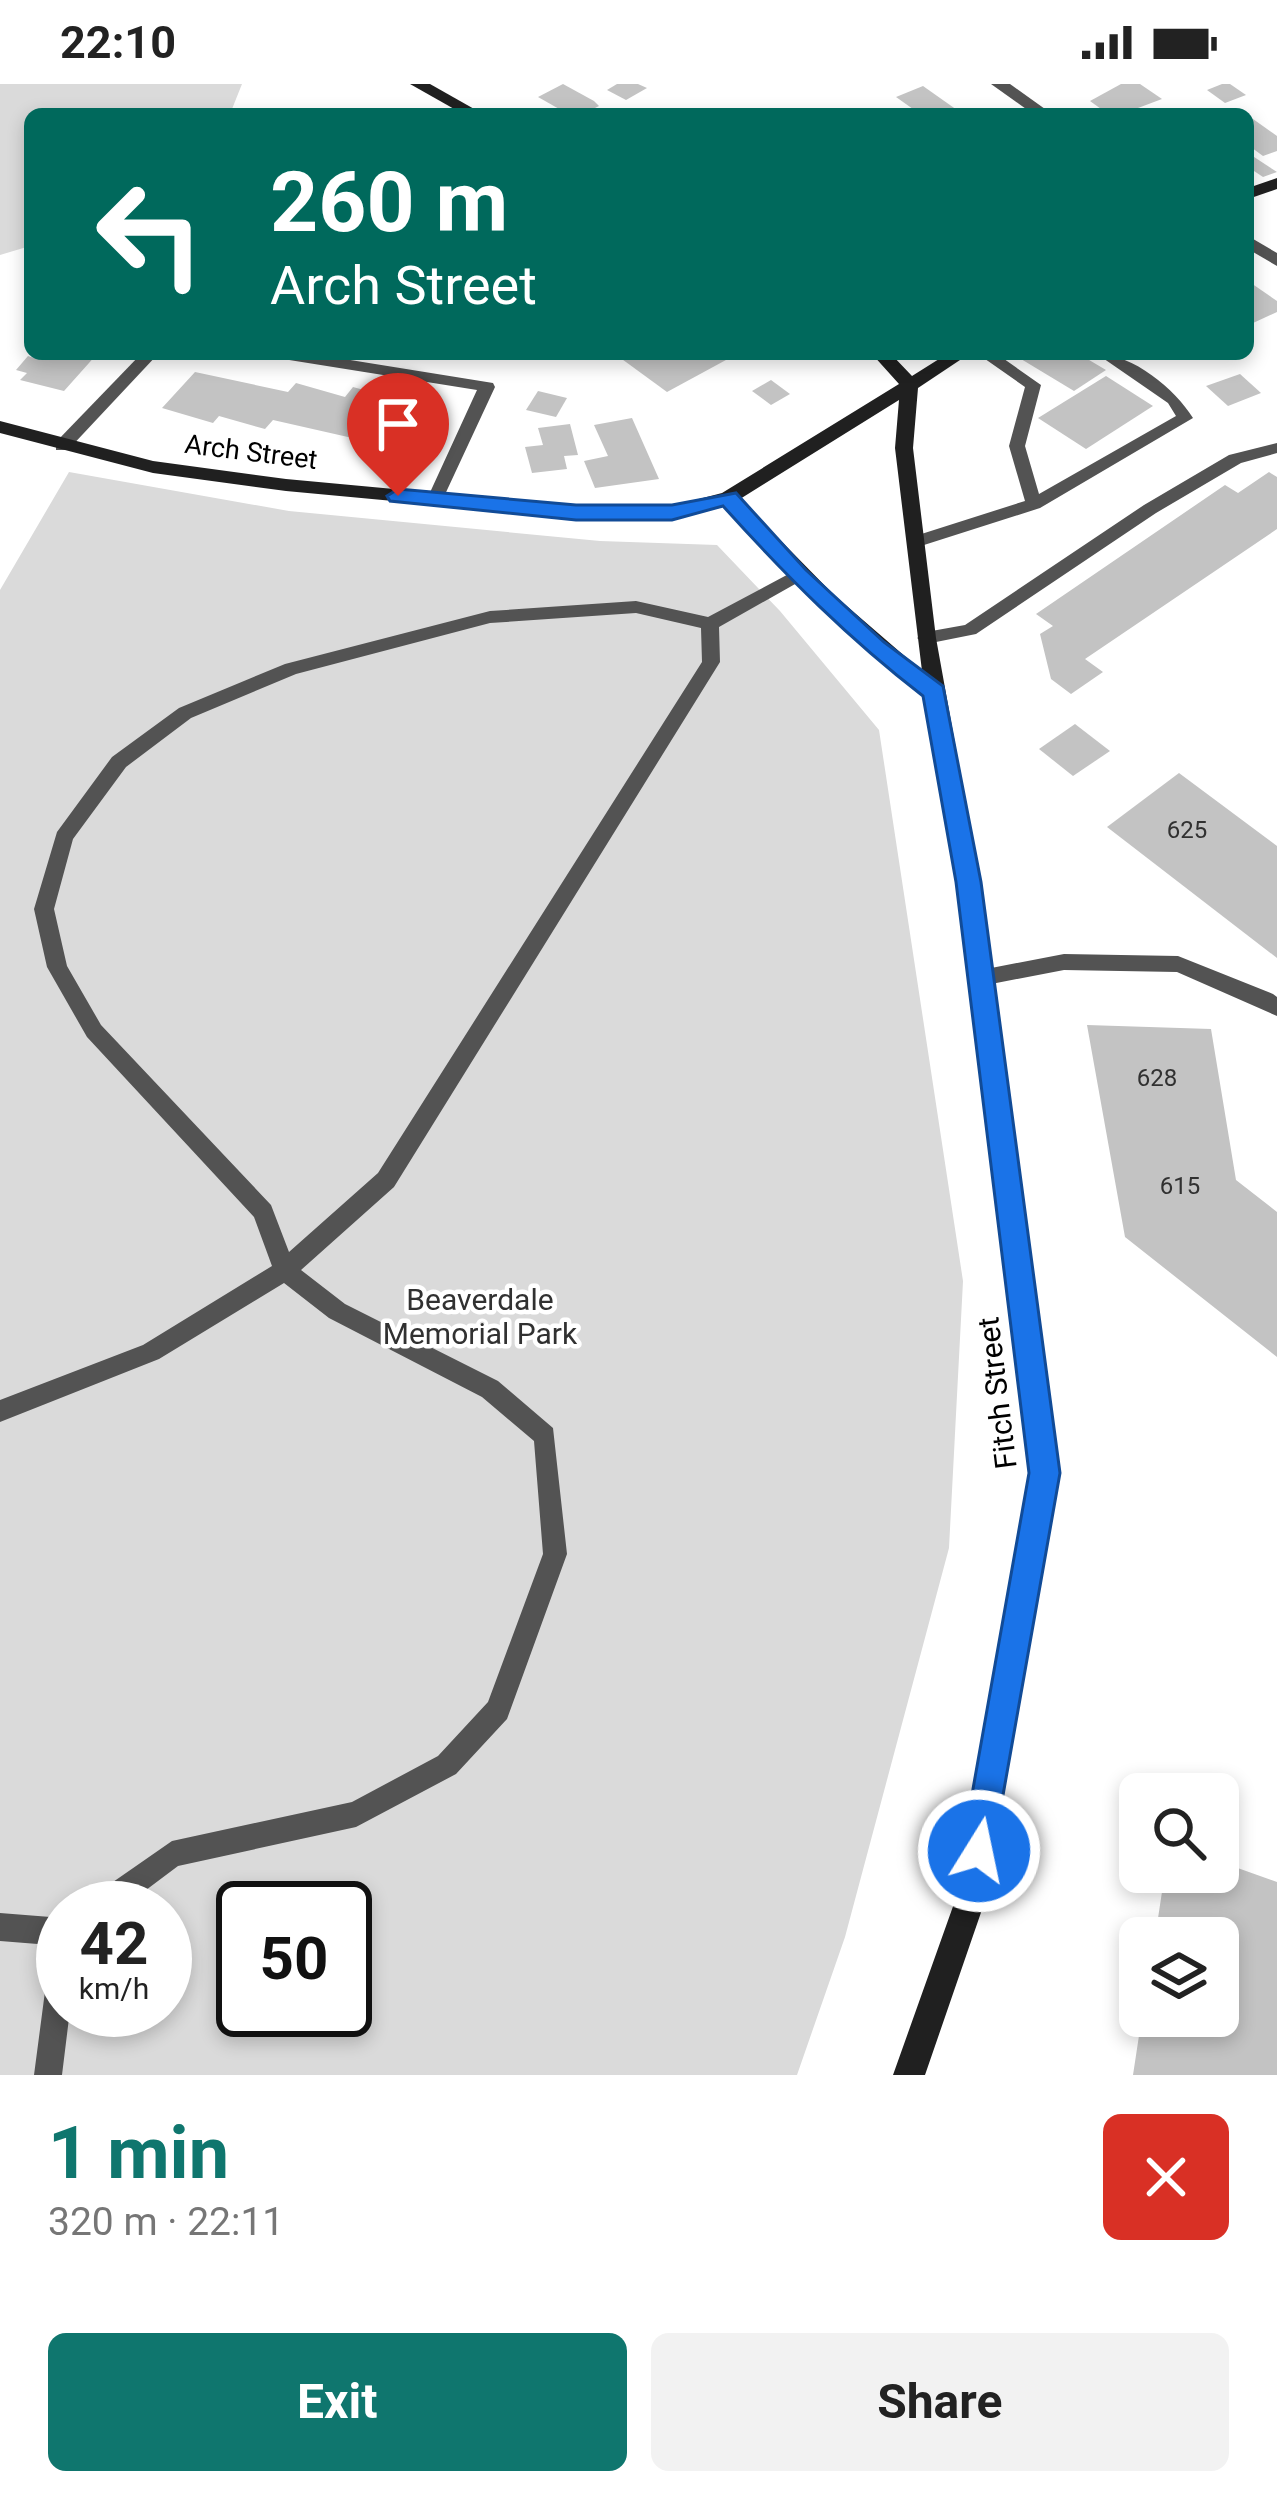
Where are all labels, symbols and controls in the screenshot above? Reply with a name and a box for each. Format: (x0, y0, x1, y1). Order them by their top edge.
text: 22:10 (60, 16, 176, 69)
text: 260 m (270, 153, 508, 252)
icon: left (72, 156, 228, 312)
text: Arch Street (270, 254, 537, 317)
pin (347, 373, 449, 496)
icon: arrive (365, 391, 431, 457)
street label: Arch Street (183, 428, 319, 476)
house number: 625 (1167, 816, 1207, 844)
house number: 628 (1137, 1064, 1177, 1092)
house number: 615 (1160, 1172, 1200, 1200)
park label: Beaverdale Memorial Park (383, 1282, 578, 1351)
street label: Fitch Street (970, 1315, 1024, 1471)
map controls (1119, 1773, 1239, 2037)
button: search (1119, 1773, 1239, 1893)
position arrow (916, 1788, 1042, 1914)
speed limit sign: 50 (216, 1881, 372, 2037)
text: 42 (80, 1908, 148, 1979)
button: layers (1119, 1917, 1239, 2037)
text: km/h (79, 1971, 149, 2006)
text: 1 min (48, 2111, 229, 2196)
button: close (1103, 2114, 1229, 2240)
text: 320 m · 22:11 (48, 2199, 284, 2245)
button: Exit (48, 2333, 627, 2471)
button: Share (651, 2333, 1229, 2471)

